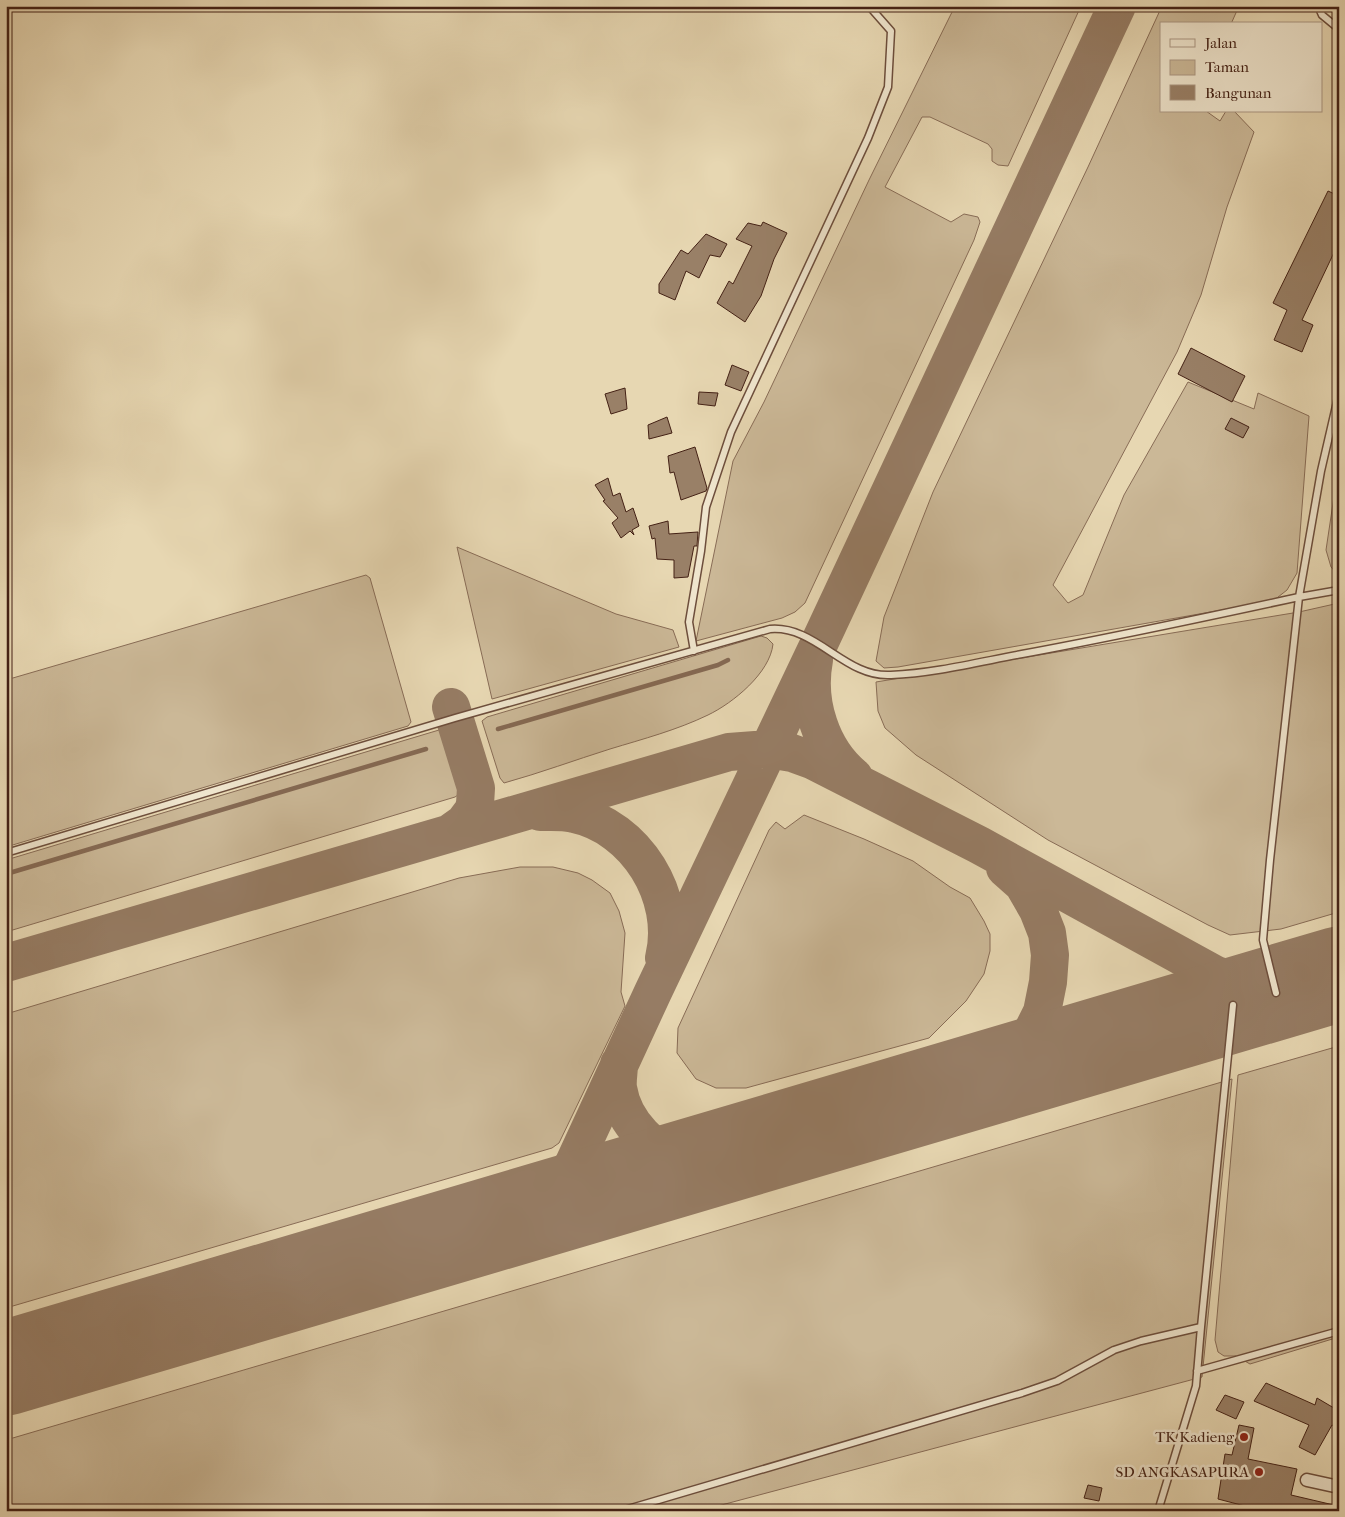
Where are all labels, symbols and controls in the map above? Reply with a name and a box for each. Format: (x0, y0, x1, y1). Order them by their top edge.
legend (1160, 22, 1322, 112)
text: Jalan (1204, 34, 1237, 52)
text: Taman (1205, 58, 1249, 76)
text: Bangunan (1205, 84, 1272, 102)
place label: TK Kadieng (1155, 1428, 1235, 1446)
marker: TK Kadieng (1238, 1431, 1250, 1443)
place label: SD ANGKASAPURA (1116, 1463, 1249, 1481)
marker: SD ANGKASAPURA (1253, 1466, 1265, 1478)

